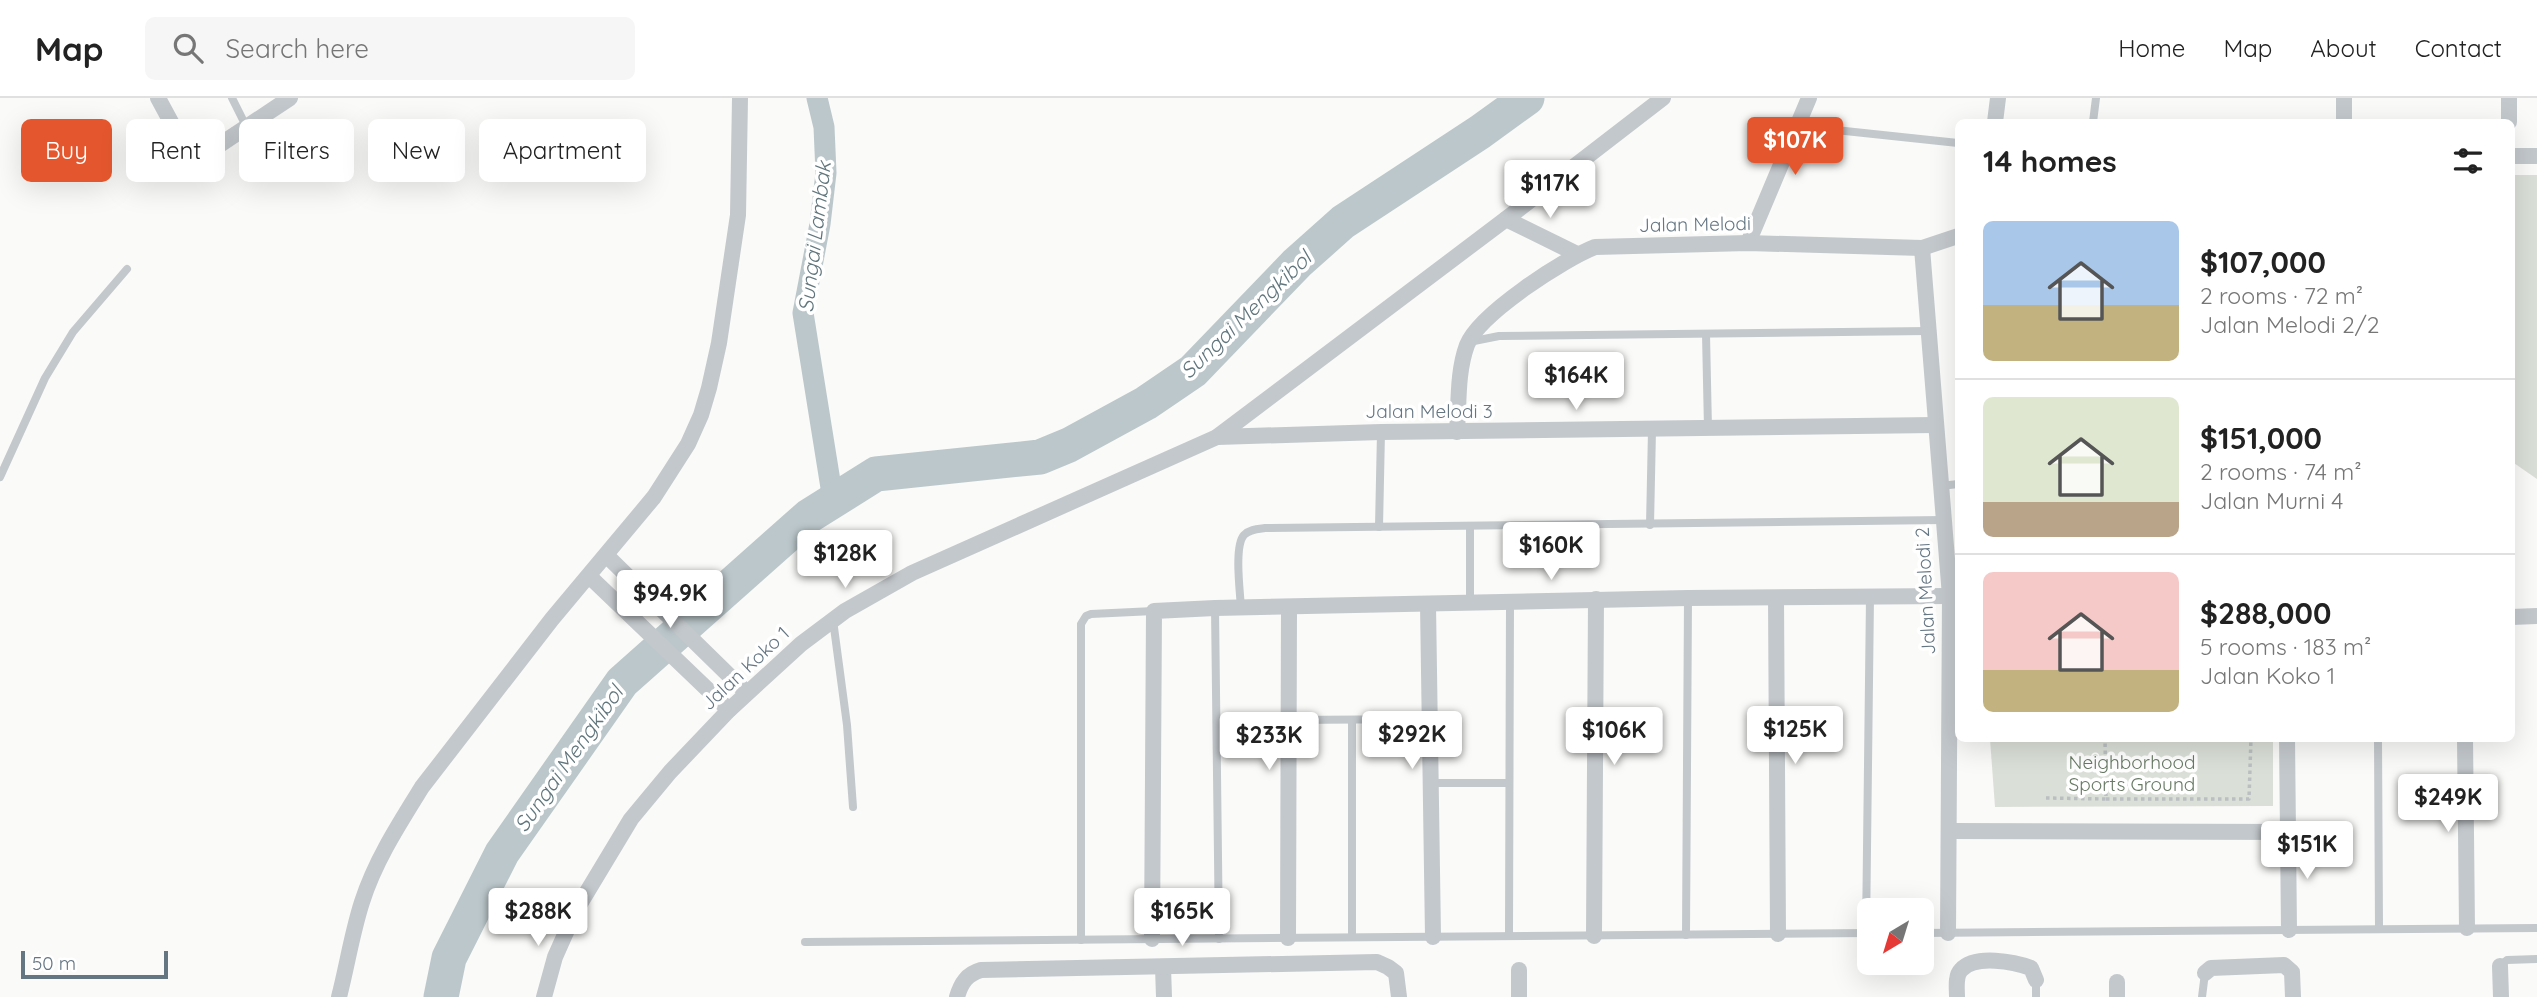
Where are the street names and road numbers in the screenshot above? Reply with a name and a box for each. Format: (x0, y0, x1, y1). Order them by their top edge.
street label: Jalan Melodi (1639, 211, 1751, 237)
street label: Jalan Melodi 3 (1365, 399, 1493, 423)
street label: Jalan Melodi 2 (1910, 527, 1940, 655)
street label: Jalan Koko 1 (696, 621, 794, 715)

